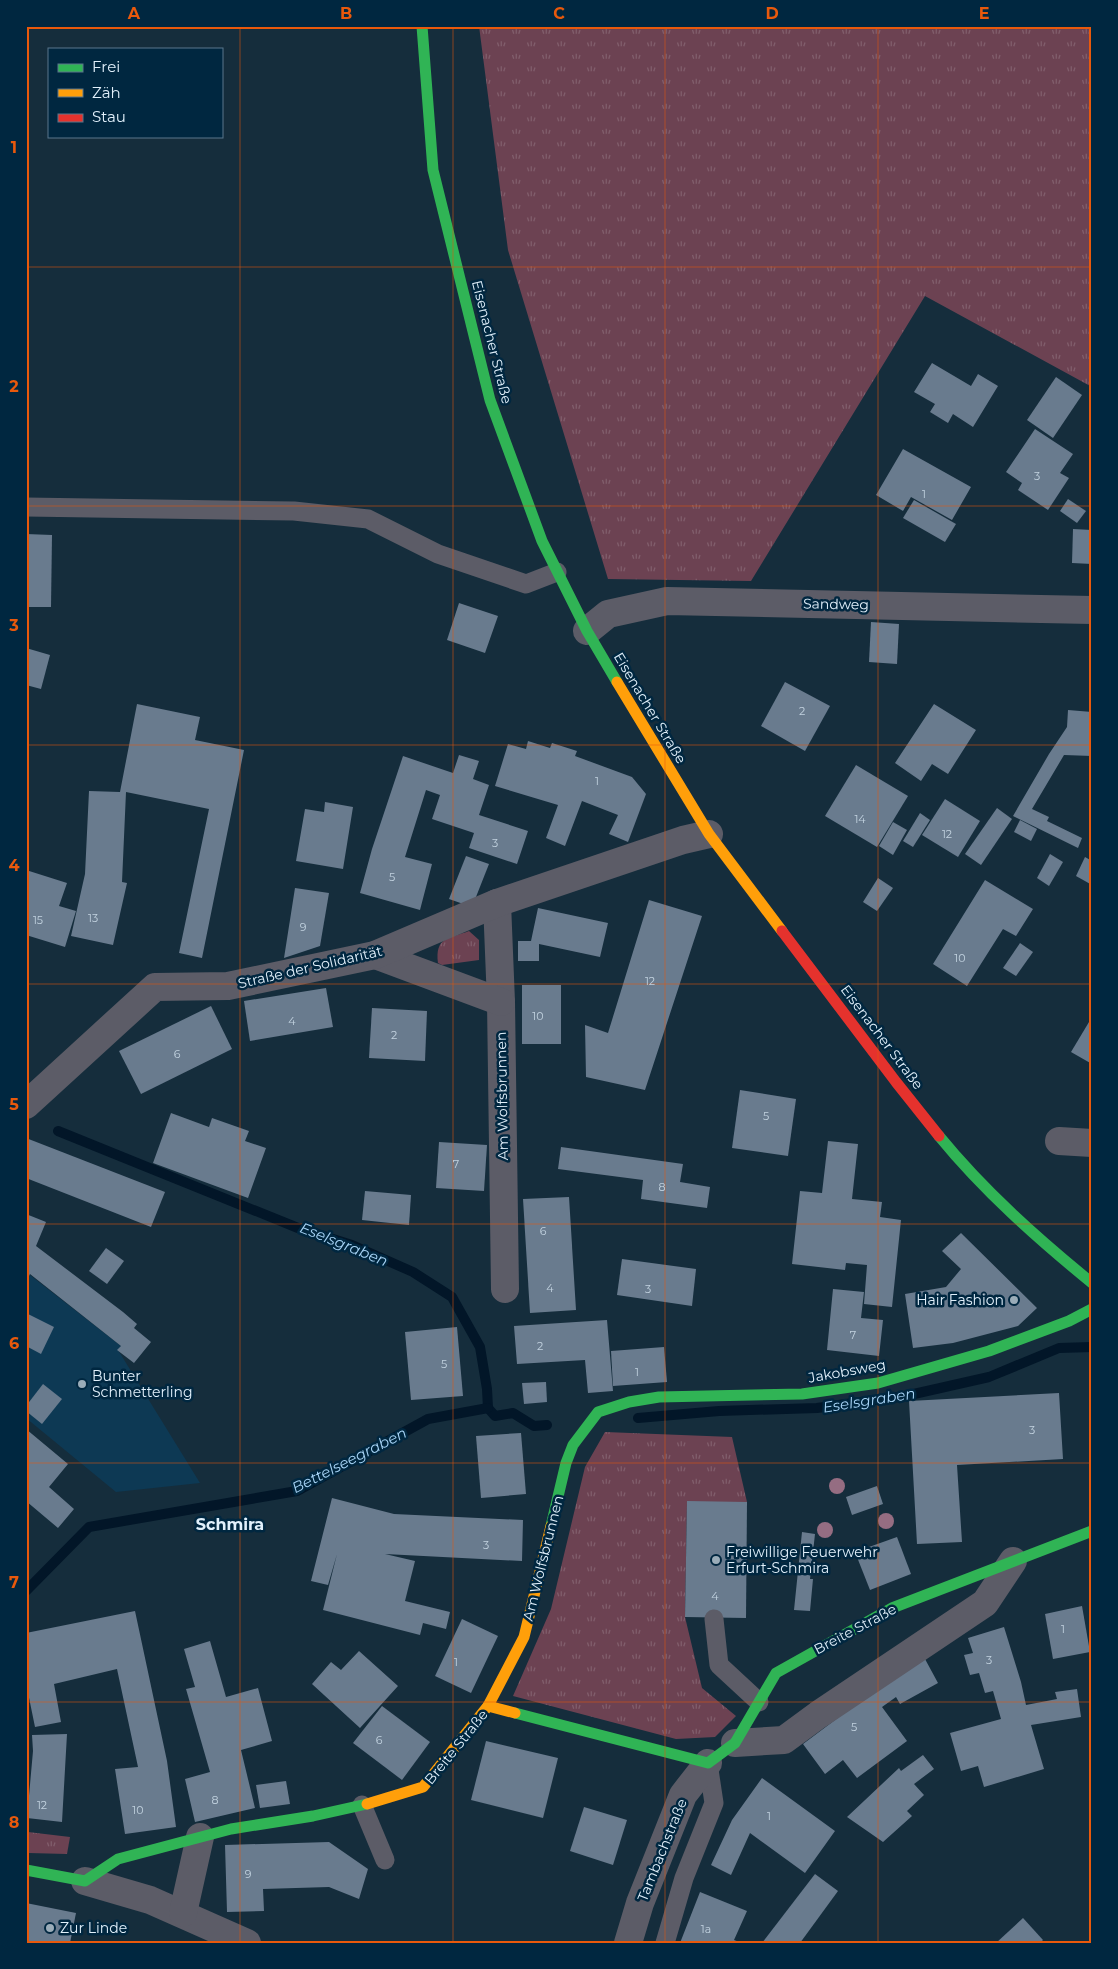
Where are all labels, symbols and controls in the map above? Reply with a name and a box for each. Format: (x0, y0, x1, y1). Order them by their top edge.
text: A (127, 4, 141, 23)
text: B (340, 4, 352, 23)
text: C (553, 4, 565, 23)
text: D (765, 4, 779, 23)
text: E (979, 4, 989, 23)
legend (48, 48, 222, 138)
text: Frei (92, 57, 120, 76)
text: Zäh (92, 83, 121, 102)
text: Stau (92, 107, 126, 126)
text: 1 (11, 138, 17, 157)
street label: Eisenacher Straße (468, 278, 516, 406)
text: 2 (9, 377, 19, 396)
house number: 3 (1034, 469, 1040, 483)
house number: 1 (922, 487, 926, 501)
street label: Sandweg (803, 594, 869, 614)
text: 3 (8, 616, 19, 635)
street label: Eisenacher Straße (610, 649, 690, 767)
house number: 2 (799, 704, 805, 718)
house number: 1 (595, 774, 599, 788)
house number: 14 (854, 812, 866, 826)
house number: 12 (942, 827, 952, 841)
house number: 3 (492, 836, 498, 850)
text: 4 (8, 856, 20, 875)
house number: 5 (389, 870, 395, 884)
house number: 13 (88, 911, 98, 925)
house number: 15 (33, 913, 43, 927)
house number: 9 (300, 920, 307, 934)
street label: Straße der Solidarität (236, 942, 384, 992)
house number: 10 (954, 951, 966, 965)
house number: 12 (645, 974, 655, 988)
street label: Eisenacher Straße (837, 981, 927, 1093)
house number: 10 (532, 1009, 544, 1023)
house number: 4 (288, 1014, 296, 1028)
house number: 2 (391, 1028, 397, 1042)
street label: Am Wolfsbrunnen (492, 1031, 512, 1161)
house number: 6 (174, 1047, 181, 1061)
text: 5 (9, 1095, 19, 1114)
house number: 5 (763, 1109, 769, 1123)
house number: 7 (453, 1157, 459, 1171)
house number: 8 (658, 1180, 666, 1194)
water label: Eselsgraben (297, 1218, 391, 1270)
house number: 6 (540, 1224, 547, 1238)
house number: 4 (546, 1281, 554, 1295)
house number: 3 (645, 1282, 651, 1296)
place label: Hair Fashion (916, 1291, 1004, 1309)
marker: Hair Fashion (1008, 1294, 1020, 1306)
house number: 7 (850, 1328, 856, 1342)
text: 6 (9, 1334, 19, 1353)
house number: 2 (537, 1339, 543, 1353)
street label: Jakobsweg (806, 1355, 887, 1387)
house number: 5 (441, 1357, 447, 1371)
house number: 1 (635, 1365, 639, 1379)
place label: Bunter Schmetterling (92, 1367, 193, 1401)
marker: Bunter Schmetterling (76, 1378, 88, 1390)
water label: Eselsgraben (821, 1383, 917, 1417)
water label: Bettelseegraben (288, 1423, 410, 1497)
house number: 3 (1029, 1423, 1035, 1437)
street label: Am Wolfsbrunnen (519, 1493, 567, 1623)
district label: Schmira (196, 1515, 264, 1534)
house number: 3 (483, 1538, 489, 1552)
place label: Freiwillige Feuerwehr Erfurt-Schmira (726, 1543, 878, 1577)
marker: Freiwillige Feuerwehr Erfurt-Schmira (710, 1554, 722, 1566)
text: 7 (9, 1573, 19, 1592)
house number: 4 (711, 1589, 719, 1603)
street label: Breite Straße (811, 1600, 899, 1658)
house number: 1 (1061, 1622, 1065, 1636)
house number: 3 (986, 1653, 992, 1667)
house number: 1 (454, 1655, 458, 1669)
street label: Breite Straße (420, 1706, 492, 1788)
house number: 5 (851, 1720, 857, 1734)
house number: 6 (376, 1733, 383, 1747)
house number: 8 (211, 1793, 219, 1807)
street label: Tambachstraße (633, 1796, 691, 1904)
house number: 12 (37, 1798, 47, 1812)
house number: 10 (132, 1803, 144, 1817)
house number: 1 (767, 1809, 771, 1823)
text: 8 (9, 1813, 19, 1832)
house number: 9 (245, 1867, 252, 1881)
place label: Zur Linde (60, 1919, 127, 1937)
marker: Zur Linde (44, 1922, 56, 1934)
house number: 1a (701, 1922, 711, 1936)

